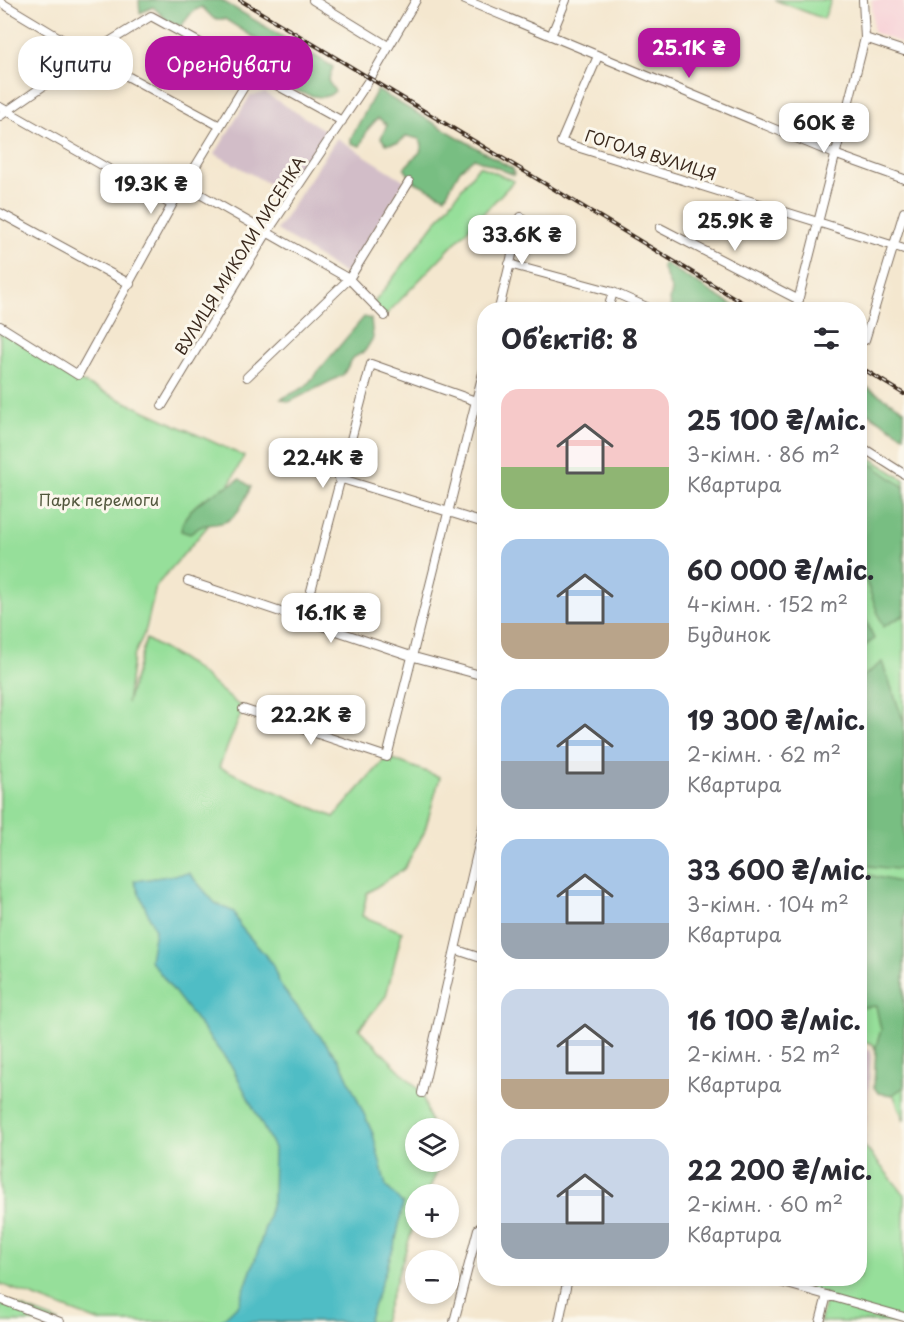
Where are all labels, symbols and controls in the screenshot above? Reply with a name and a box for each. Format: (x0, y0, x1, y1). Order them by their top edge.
pin: 25.1K ₴ (634, 28, 744, 79)
text: 25.1K ₴ (652, 32, 726, 62)
chip: Купити (18, 36, 133, 90)
chip: Орендувати (145, 36, 313, 90)
pin: 60K ₴ (782, 103, 866, 154)
text: 60K ₴ (793, 107, 855, 137)
street label: ГОГОЛЯ ВУЛИЦЯ (582, 123, 720, 185)
street label: ВУЛИЦЯ МИКОЛИ ЛИСЕНКА (168, 151, 310, 359)
pin: 19.3K ₴ (96, 164, 206, 215)
text: 19.3K ₴ (114, 168, 188, 198)
pin: 25.9K ₴ (680, 201, 790, 252)
text: 25.9K ₴ (697, 205, 773, 235)
pin: 33.6K ₴ (467, 215, 577, 266)
text: 33.6K ₴ (482, 219, 562, 249)
text: Об’єктів: 8 (501, 319, 638, 358)
icon: filters (810, 322, 843, 355)
text: 25 100 ₴/міс. (687, 400, 866, 439)
icon: home (549, 413, 621, 485)
pin: 22.4K ₴ (268, 438, 378, 489)
text: 3-кімн. · 86 m² (687, 439, 840, 469)
text: 22.4K ₴ (283, 442, 363, 472)
text: Квартира (687, 469, 781, 499)
park label: Парк перемоги (39, 487, 159, 511)
text: 60 000 ₴/міс. (687, 550, 875, 589)
icon: home (549, 563, 621, 635)
text: 4-кімн. · 152 m² (687, 589, 848, 619)
pin: 16.1K ₴ (276, 593, 386, 644)
text: 16.1K ₴ (295, 597, 367, 627)
text: Будинок (687, 619, 770, 649)
pin: 22.2K ₴ (256, 695, 366, 746)
text: 22.2K ₴ (270, 699, 352, 729)
text: 19 300 ₴/міс. (687, 700, 866, 739)
icon: home (549, 713, 621, 785)
text: 2-кімн. · 62 m² (687, 739, 841, 769)
text: Квартира (687, 769, 781, 799)
text: 33 600 ₴/міс. (687, 850, 872, 889)
icon: home (549, 863, 621, 935)
text: 3-кімн. · 104 m² (687, 889, 849, 919)
text: Квартира (687, 919, 781, 949)
text: 16 100 ₴/міс. (687, 1000, 861, 1039)
icon: home (549, 1013, 621, 1085)
text: 2-кімн. · 52 m² (687, 1039, 840, 1069)
text: Квартира (687, 1069, 781, 1099)
map controls (405, 1118, 459, 1304)
button: layers (405, 1118, 459, 1172)
text: 22 200 ₴/міс. (687, 1150, 872, 1189)
icon: home (549, 1163, 621, 1235)
button: + (405, 1184, 459, 1238)
text: 2-кімн. · 60 m² (687, 1189, 843, 1219)
text: Квартира (687, 1219, 781, 1249)
button: − (405, 1250, 459, 1304)

